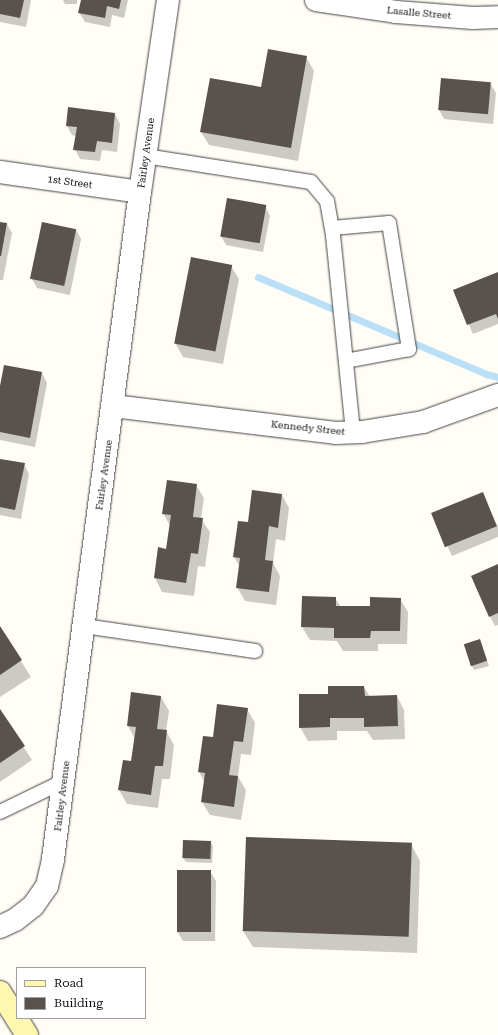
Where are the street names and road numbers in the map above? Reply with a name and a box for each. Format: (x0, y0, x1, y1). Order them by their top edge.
street label: Lasalle Street (386, 4, 452, 22)
street label: Fairley Avenue (135, 117, 157, 189)
street label: 1st Street (47, 173, 93, 191)
street label: Kennedy Street (270, 418, 346, 438)
street label: Fairley Avenue (93, 439, 115, 511)
street label: Fairley Avenue (52, 760, 72, 832)

